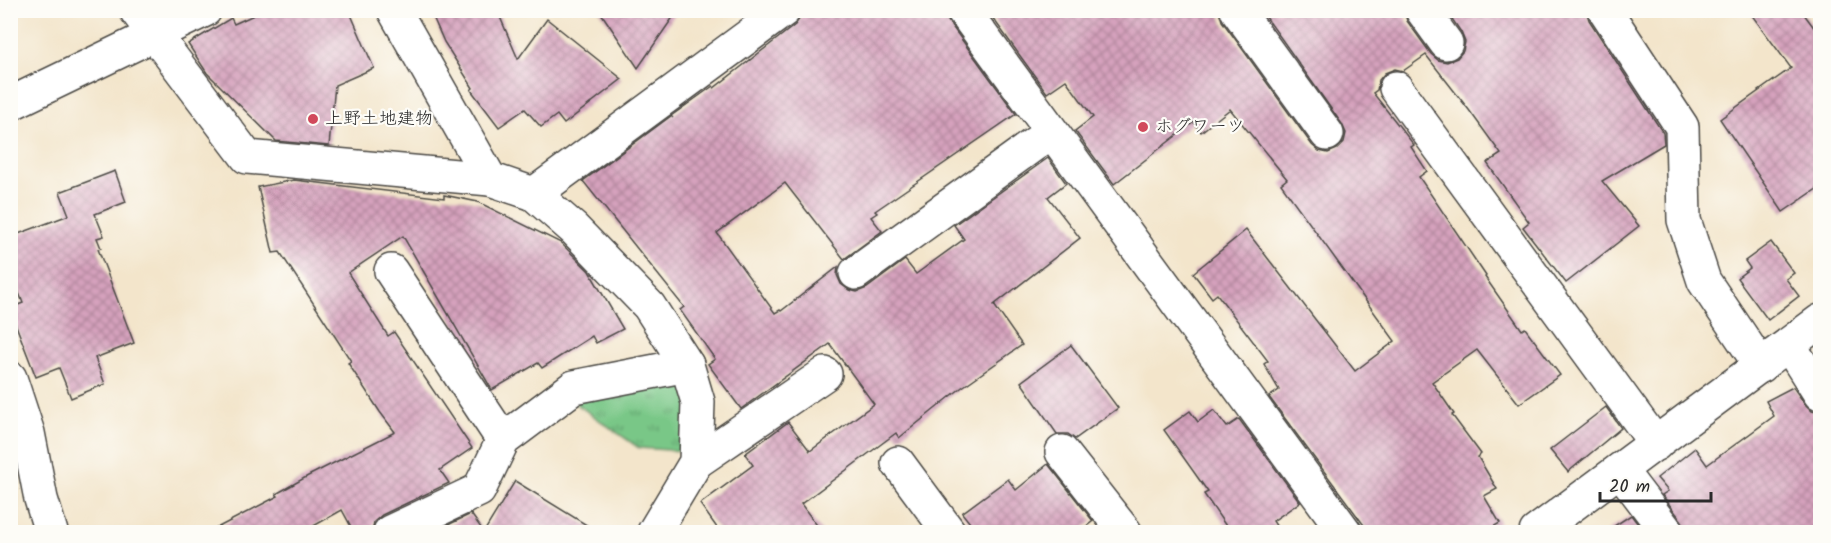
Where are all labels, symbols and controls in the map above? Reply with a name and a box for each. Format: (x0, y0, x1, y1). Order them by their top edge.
place label: 上野土地建物 (325, 105, 433, 134)
marker: 上野土地建物 (306, 112, 320, 126)
place label: ホグワーツ (1155, 113, 1245, 142)
marker: ホグワーツ (1136, 120, 1150, 134)
scale bar (1600, 465, 1711, 503)
text: 20 m (1609, 473, 1650, 502)

